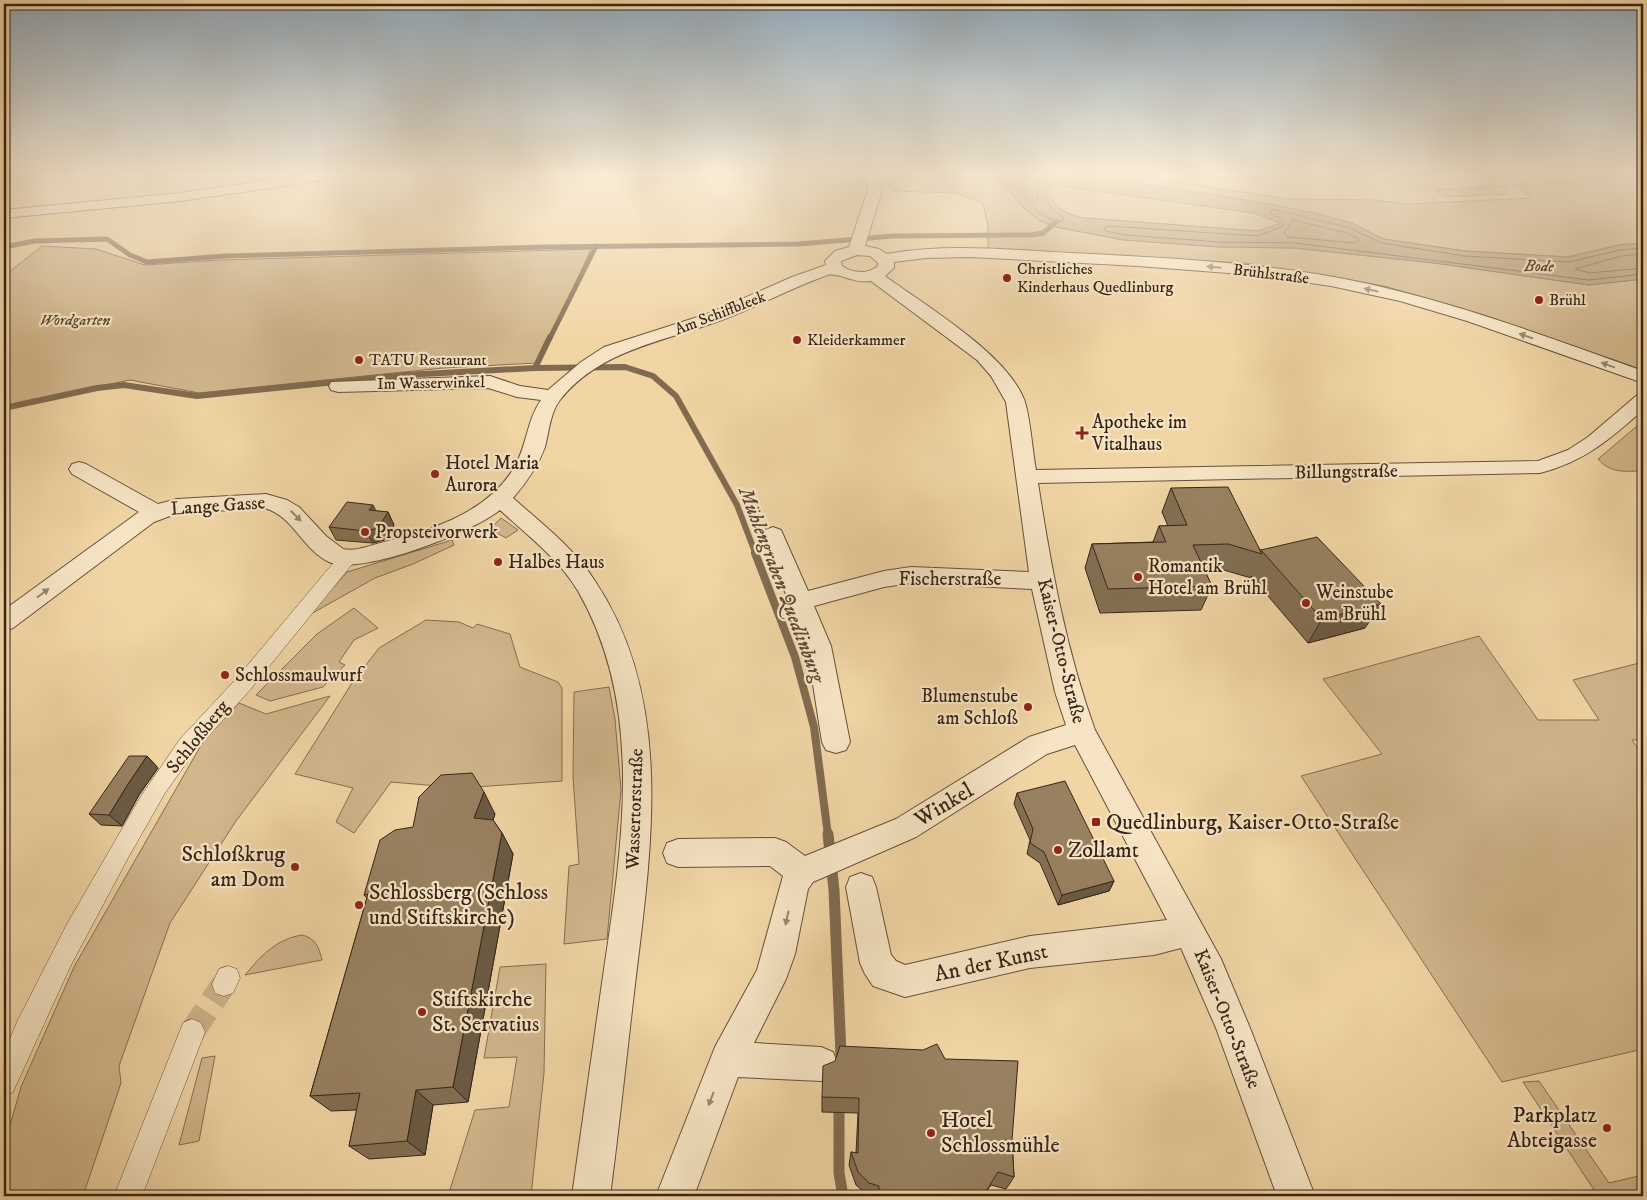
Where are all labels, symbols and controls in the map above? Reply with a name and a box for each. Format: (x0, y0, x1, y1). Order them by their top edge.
water label: Bode (1523, 256, 1555, 276)
place label: Christliches Kinderhaus Quedlinburg (1017, 259, 1174, 297)
street label: Brühlstraße (1232, 259, 1311, 289)
one-way arrow (1206, 263, 1222, 271)
marker: Christliches Kinderhaus Quedlinburg (1001, 272, 1013, 284)
street label: Am Schiffbleek (672, 286, 768, 339)
one-way arrow (1363, 286, 1378, 294)
place label: Brühl (1549, 290, 1586, 310)
marker: Brühl (1533, 294, 1545, 306)
park label: Wordgarten (40, 310, 110, 330)
place label: Kleiderkammer (807, 330, 906, 350)
one-way arrow (1519, 332, 1534, 340)
marker: Kleiderkammer (791, 334, 803, 346)
place label: TATU Restaurant (369, 350, 487, 370)
marker: TATU Restaurant (353, 354, 365, 366)
one-way arrow (1600, 361, 1615, 369)
street label: Im Wasserwinkel (377, 372, 485, 394)
place label: Apotheke im Vitalhaus (1091, 411, 1187, 456)
marker: Apotheke im Vitalhaus (1076, 427, 1088, 439)
place label: Hotel Maria Aurora (445, 452, 539, 497)
street label: Billungstraße (1294, 460, 1398, 484)
marker: Hotel Maria Aurora (429, 468, 441, 480)
water label: Mühlengraben Quedlinburg (731, 482, 830, 688)
street label: Lange Gasse (170, 491, 266, 521)
one-way arrow (290, 510, 302, 522)
place label: Propsteivorwerk (375, 521, 499, 544)
marker: Propsteivorwerk (359, 526, 371, 538)
place label: Halbes Haus (508, 551, 604, 574)
place label: Romantik Hotel am Brühl (1148, 555, 1267, 600)
marker: Halbes Haus (492, 556, 504, 568)
street label: Fischerstraße (899, 568, 1002, 591)
marker: Romantik Hotel am Brühl (1132, 571, 1144, 583)
street label: Kaiser-Otto-Straße (1032, 576, 1090, 726)
place label: Weinstube am Brühl (1315, 581, 1394, 626)
one-way arrow (36, 588, 50, 598)
marker: Weinstube am Brühl (1300, 597, 1312, 609)
place label: Schlossmaulwurf (235, 664, 365, 687)
marker: Schlossmaulwurf (219, 669, 231, 681)
place label: Blumenstube am Schloß (921, 685, 1019, 730)
street label: Schloßberg (162, 695, 235, 778)
marker: Blumenstube am Schloß (1022, 701, 1034, 713)
street label: Wassertorstraße (621, 748, 649, 871)
street label: Winkel (909, 777, 979, 833)
place label: Quedlinburg, Kaiser-Otto-Straße (1106, 809, 1399, 836)
marker: Quedlinburg, Kaiser-Otto-Straße (1090, 816, 1102, 828)
place label: Zollamt (1068, 837, 1139, 864)
place label: Schloßkrug am Dom (181, 841, 285, 893)
marker: Zollamt (1052, 844, 1064, 856)
marker: Schloßkrug am Dom (289, 861, 301, 873)
place label: Schlossberg (Schloss und Stiftskirche) (369, 879, 548, 931)
marker: Schlossberg (Schloss und Stiftskirche) (353, 899, 365, 911)
one-way arrow (783, 910, 791, 926)
street label: An der Kunst (932, 938, 1050, 988)
street label: Kaiser-Otto-Straße (1189, 946, 1266, 1092)
place label: Stiftskirche St. Servatius (432, 986, 539, 1038)
marker: Stiftskirche St. Servatius (416, 1006, 428, 1018)
one-way arrow (707, 1092, 715, 1107)
place label: Parkplatz Abteigasse (1507, 1102, 1597, 1154)
place label: Hotel Schlossmühle (941, 1107, 1060, 1159)
marker: Parkplatz Abteigasse (1601, 1122, 1613, 1134)
marker: Hotel Schlossmühle (925, 1127, 937, 1139)

